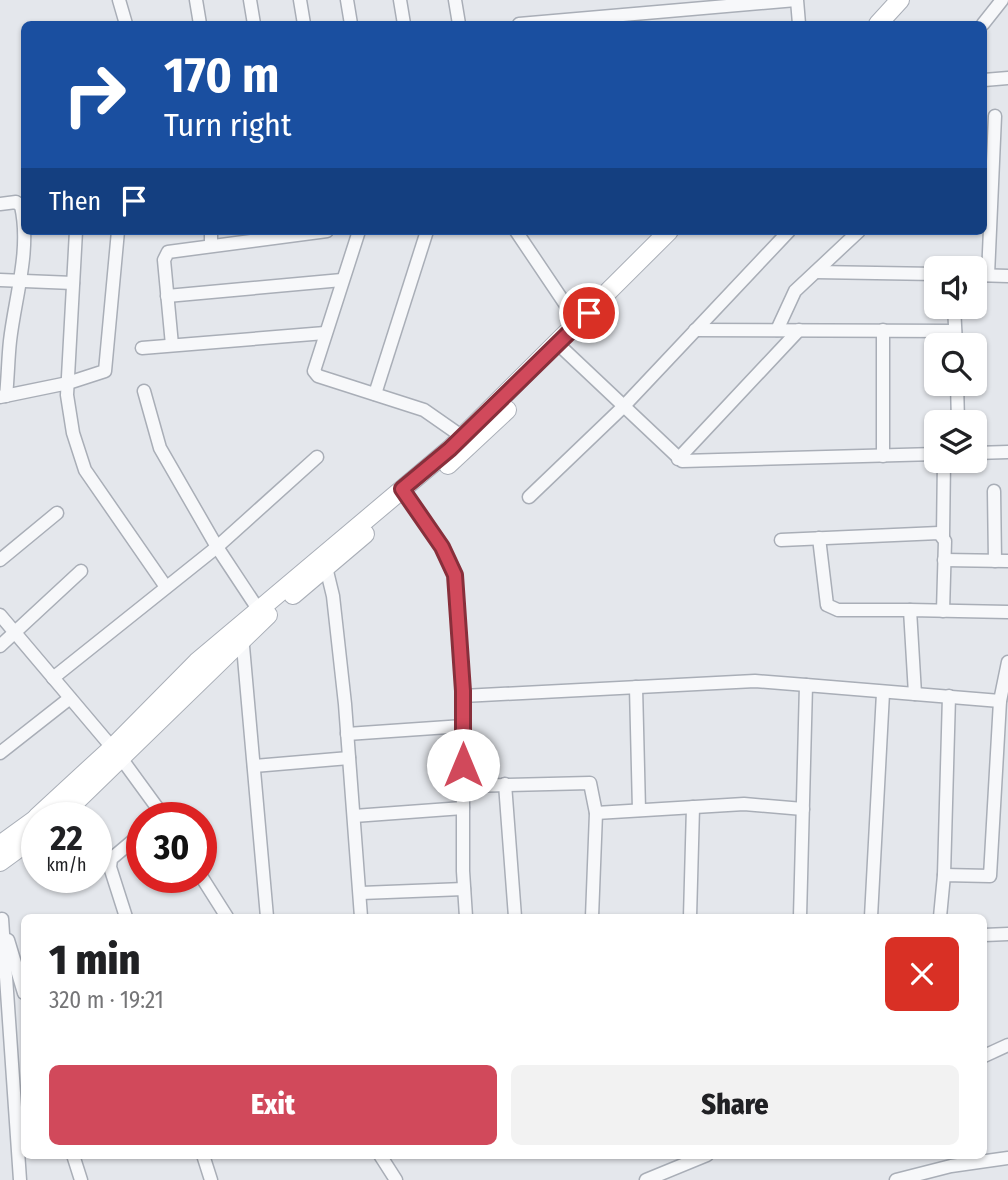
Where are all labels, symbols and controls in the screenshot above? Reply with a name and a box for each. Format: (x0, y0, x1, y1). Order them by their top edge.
text: 170 m (164, 46, 280, 105)
icon: right (49, 49, 140, 140)
text: Turn right (164, 106, 291, 144)
icon: arrive (115, 182, 153, 220)
text: Then (49, 186, 101, 217)
map controls (924, 256, 987, 473)
button: sound (924, 256, 987, 319)
pin (559, 283, 619, 343)
icon: arrive (570, 294, 608, 332)
button: search (924, 333, 987, 396)
button: layers (924, 410, 987, 473)
position arrow (426, 728, 500, 802)
speed limit sign: 30 (126, 802, 217, 893)
text: 22 (50, 817, 83, 859)
text: km/h (46, 854, 87, 876)
text: 1 min (49, 935, 140, 985)
button: close (885, 937, 959, 1011)
text: 320 m · 19:21 (49, 986, 164, 1014)
button: Exit (49, 1065, 497, 1145)
button: Share (511, 1065, 959, 1145)

